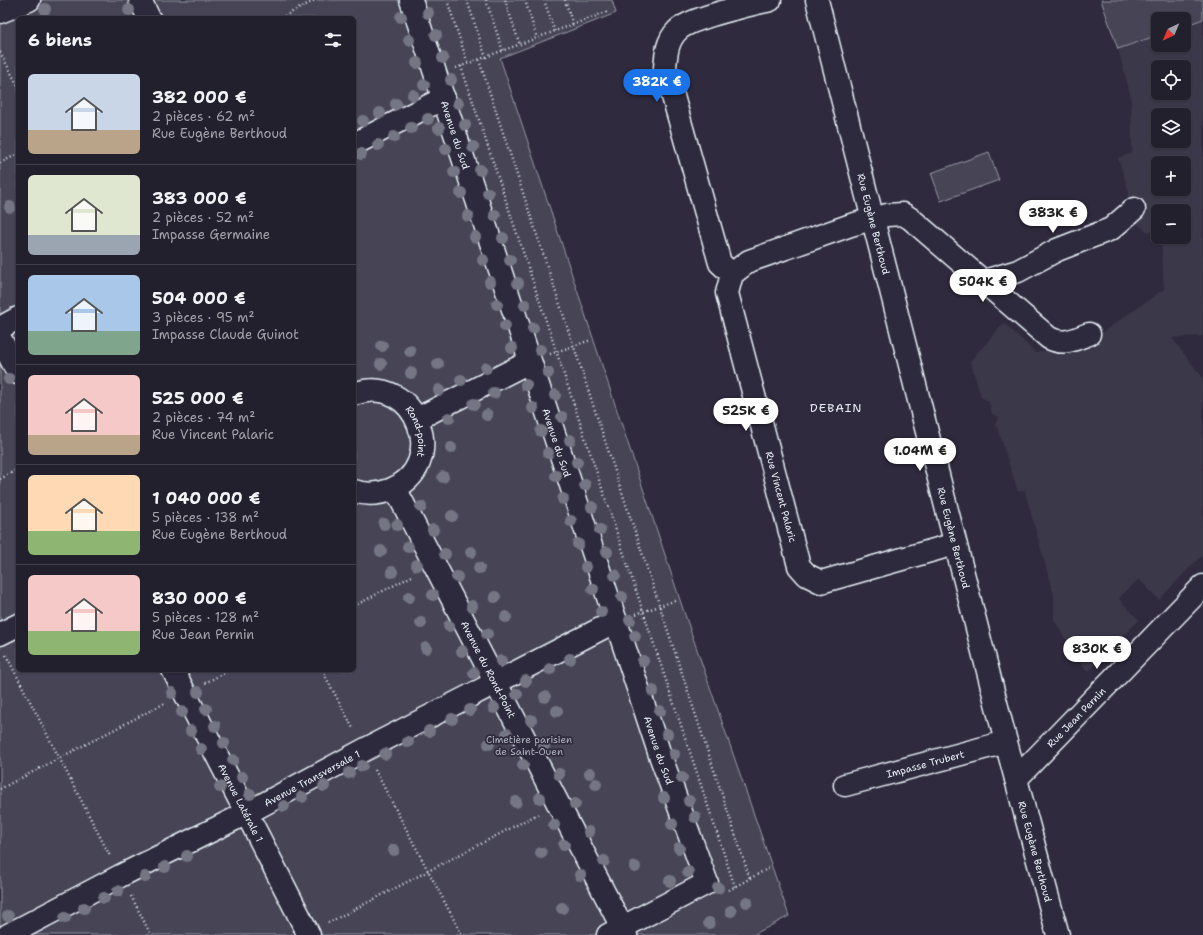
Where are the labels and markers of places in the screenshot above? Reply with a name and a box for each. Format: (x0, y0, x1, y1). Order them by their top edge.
pin: 382K € (624, 69, 690, 103)
pin: 383K € (1020, 200, 1086, 234)
pin: 504K € (950, 269, 1016, 303)
pin: 525K € (713, 398, 779, 432)
pin: 1.04M € (883, 438, 957, 472)
pin: 830K € (1064, 636, 1130, 670)

